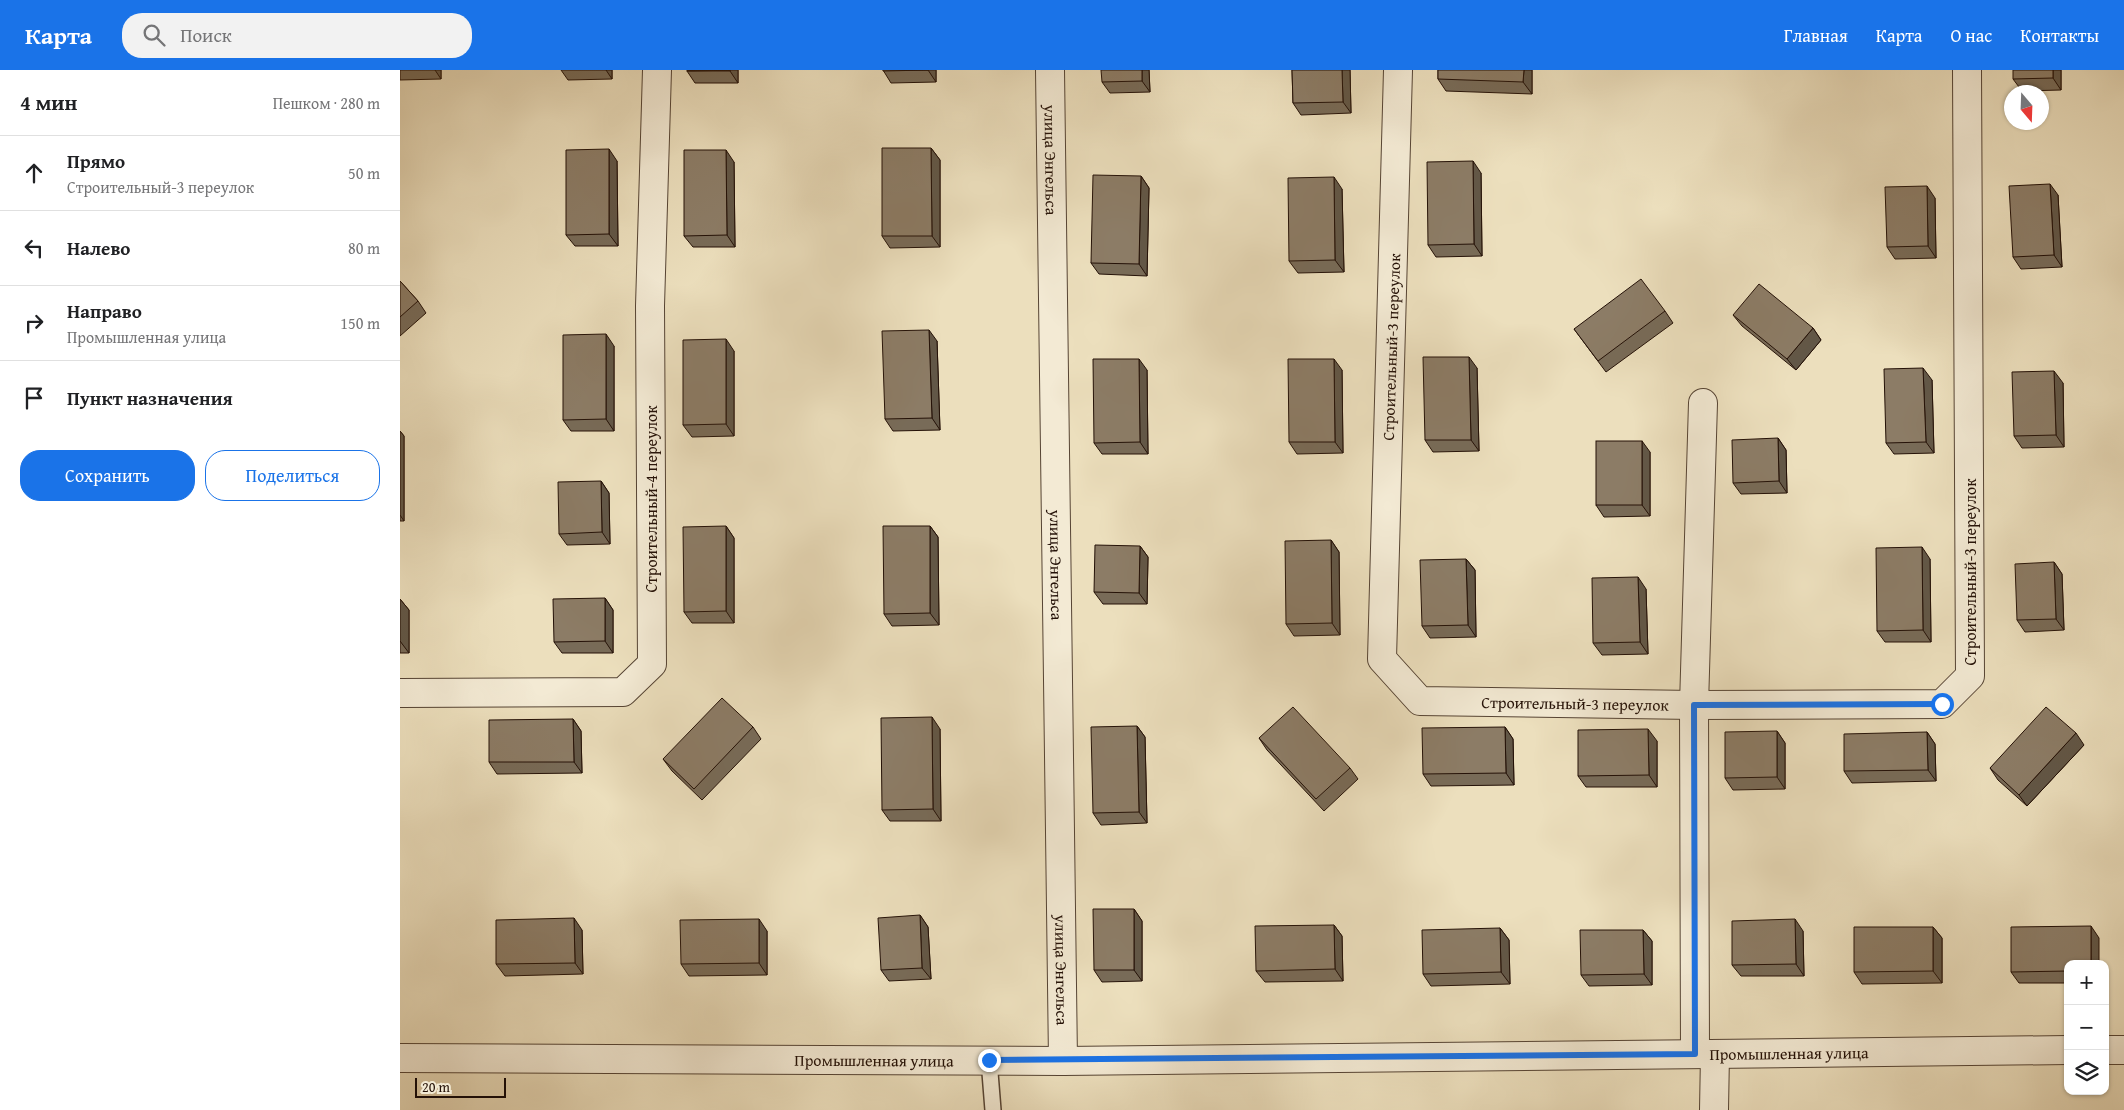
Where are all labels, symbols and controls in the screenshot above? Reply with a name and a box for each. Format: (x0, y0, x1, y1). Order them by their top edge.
search box (122, 13, 472, 58)
text: Карта (25, 18, 92, 53)
icon: search (140, 21, 168, 49)
text: Поиск (180, 21, 232, 49)
text: Главная (1784, 22, 1848, 49)
text: Карта (1876, 22, 1922, 49)
text: О нас (1950, 22, 1992, 49)
text: Контакты (2020, 22, 2099, 49)
north arrow (2004, 85, 2049, 130)
text: 4 мин (20, 87, 77, 118)
text: Пешком · 280 m (273, 91, 380, 115)
street label: улица Энгельса (1038, 104, 1064, 216)
text: Прямо (67, 147, 125, 175)
icon: ahead (20, 159, 48, 187)
text: 50 m (348, 161, 380, 185)
text: Строительный-3 переулок (67, 175, 254, 199)
icon: left (20, 234, 48, 262)
text: Налево (67, 234, 130, 262)
text: 80 m (348, 236, 380, 260)
street label: Строительный-3 переулок (1376, 252, 1406, 441)
text: Направо (67, 297, 142, 325)
icon: right (20, 309, 48, 337)
text: 150 m (340, 311, 380, 335)
text: Промышленная улица (67, 325, 226, 349)
icon: arrive (20, 384, 48, 412)
text: Пункт назначения (67, 384, 233, 412)
street label: Строительный-4 переулок (639, 405, 663, 593)
button: Сохранить (20, 450, 195, 501)
button: Поделиться (205, 450, 380, 501)
street label: Строительный-3 переулок (1958, 478, 1982, 666)
street label: улица Энгельса (1044, 509, 1069, 621)
street label: Строительный-3 переулок (1481, 690, 1670, 717)
route start (1931, 693, 1954, 716)
street label: улица Энгельса (1049, 913, 1075, 1026)
map controls (2064, 960, 2109, 1095)
button: + (2064, 960, 2109, 1005)
button: − (2064, 1005, 2109, 1050)
street label: Промышленная улица (1709, 1040, 1869, 1066)
street label: Промышленная улица (794, 1048, 954, 1073)
route end (978, 1049, 1001, 1072)
button: layers (2064, 1050, 2109, 1095)
scale bar (415, 1075, 506, 1098)
text: 20 m (422, 1077, 450, 1097)

